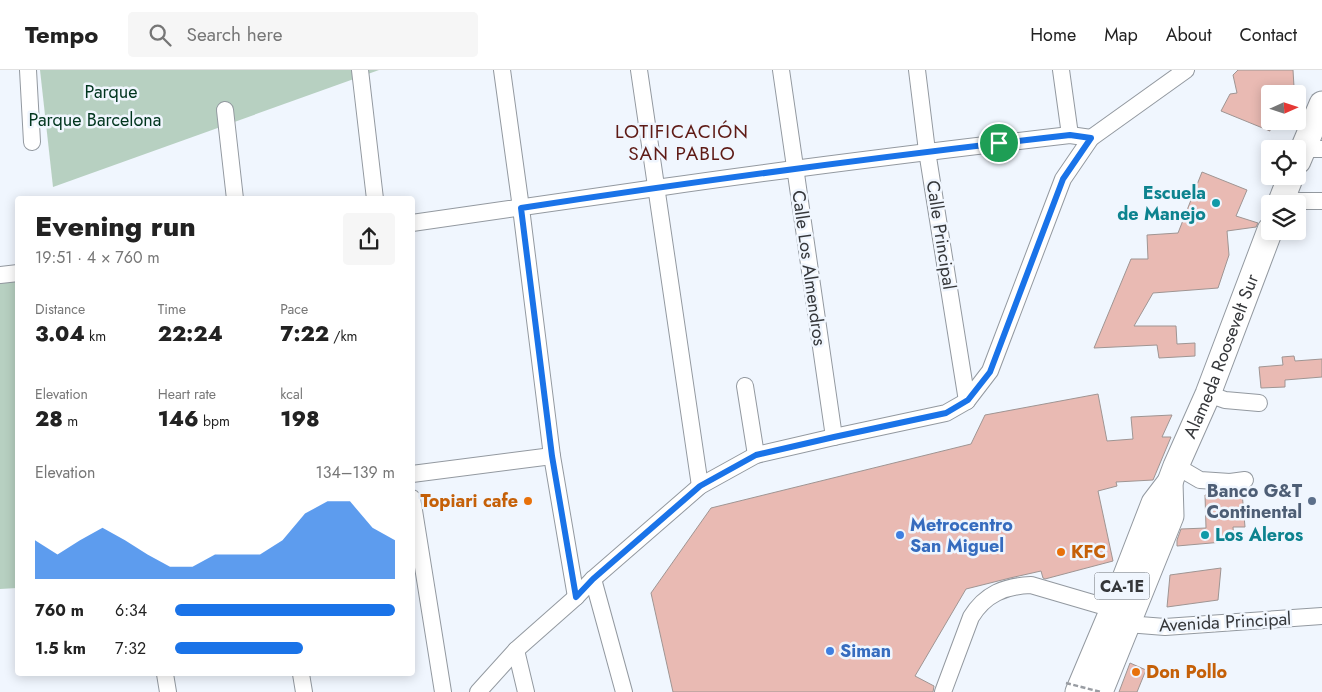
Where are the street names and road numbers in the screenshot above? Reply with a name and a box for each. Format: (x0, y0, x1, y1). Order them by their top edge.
street label: Calle Principal (920, 179, 962, 291)
street label: Calle Los Almendros (785, 189, 833, 347)
street label: Alameda Roosevelt Sur (1177, 270, 1265, 443)
road number: CA-1E (1094, 572, 1150, 600)
street label: Avenida Principal (1158, 606, 1292, 638)

